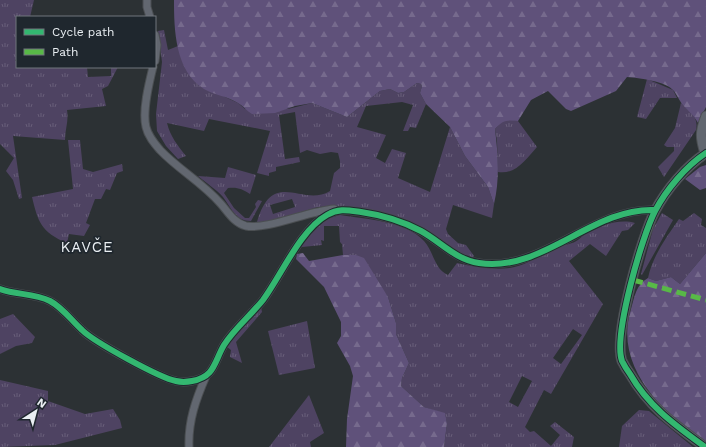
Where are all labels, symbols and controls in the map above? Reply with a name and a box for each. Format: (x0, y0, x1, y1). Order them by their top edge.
legend (16, 16, 156, 68)
text: Cycle path (52, 25, 114, 39)
text: Path (52, 45, 78, 59)
district label: KAVČE (60, 237, 114, 256)
north arrow (16, 391, 56, 431)
text: N (34, 396, 49, 411)

